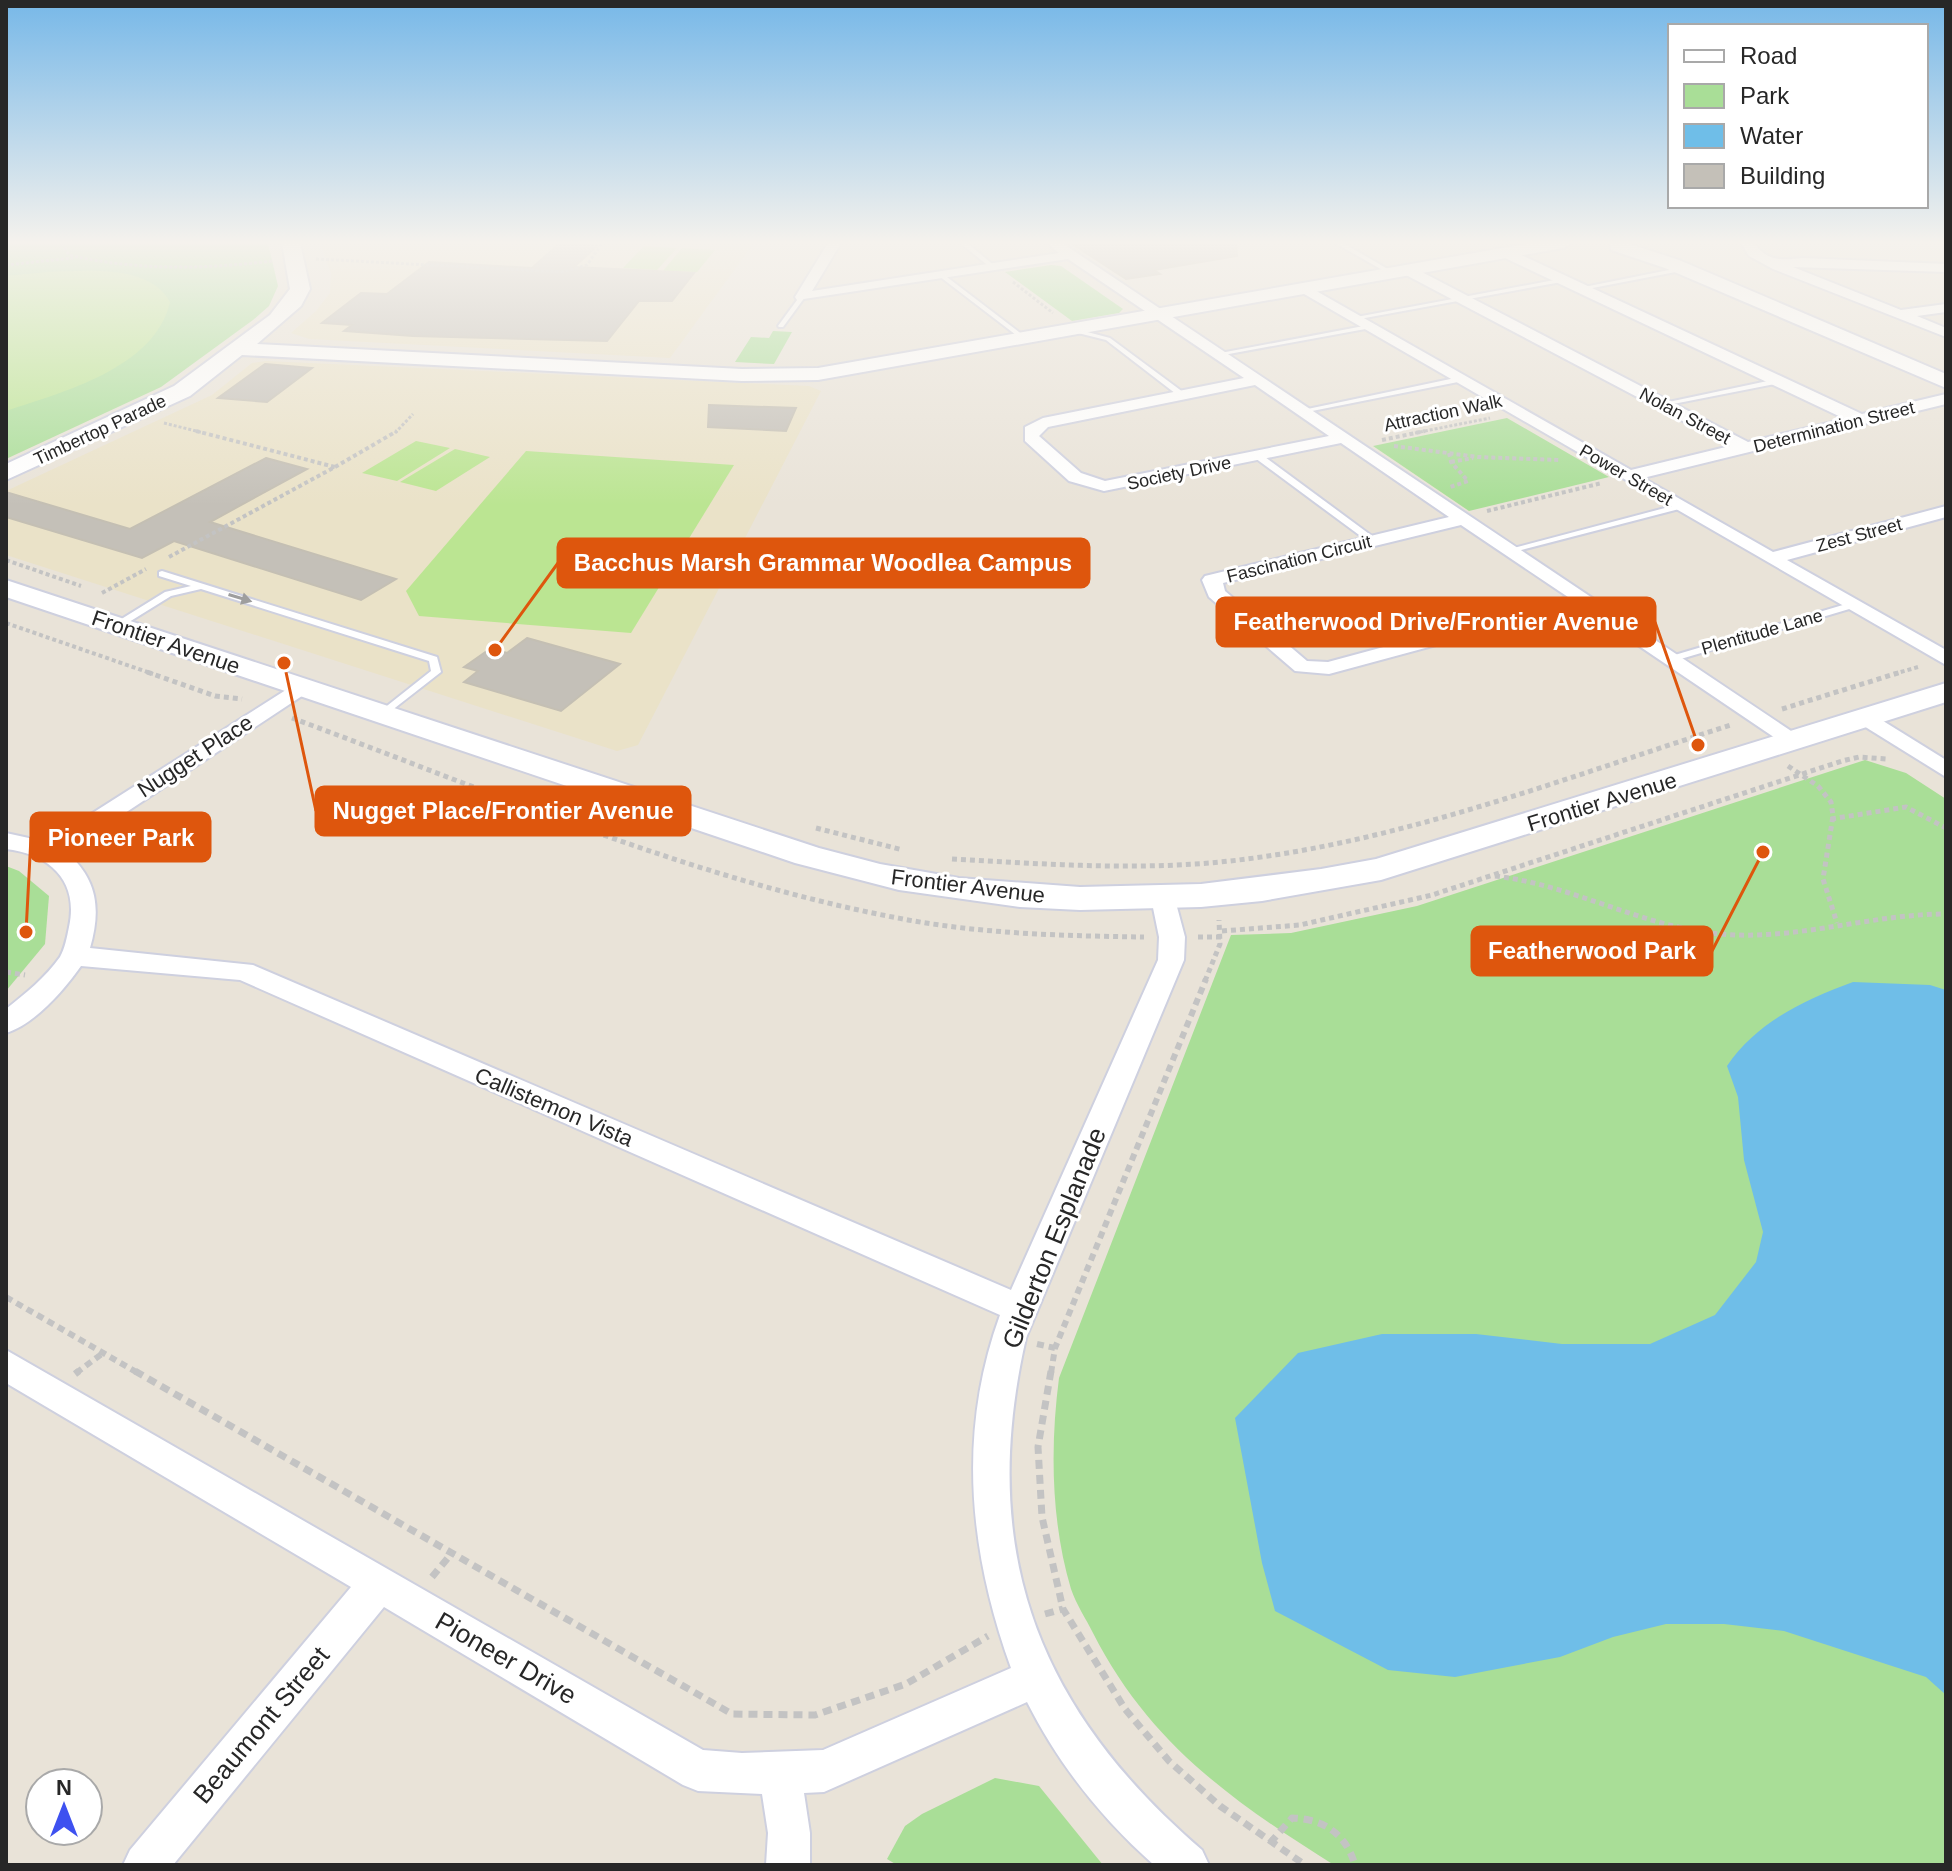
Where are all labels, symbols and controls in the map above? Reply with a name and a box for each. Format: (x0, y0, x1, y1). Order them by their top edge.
legend (1668, 24, 1928, 208)
text: Road (1740, 42, 1797, 69)
text: Park (1740, 82, 1790, 109)
text: Water (1740, 122, 1803, 149)
text: Building (1740, 162, 1825, 189)
street label: Nolan Street (1636, 384, 1734, 448)
street label: Attraction Walk (1382, 390, 1505, 435)
street label: Timbertop Parade (31, 391, 169, 469)
street label: Determination Street (1751, 397, 1917, 457)
street label: Power Street (1576, 440, 1676, 510)
street label: Society Drive (1125, 452, 1233, 494)
street label: Zest Street (1814, 514, 1904, 556)
street label: Fascination Circuit (1225, 531, 1373, 587)
callout: Bacchus Marsh Grammar Woodlea Campus (558, 539, 1089, 587)
text: Bacchus Marsh Grammar Woodlea Campus (574, 549, 1072, 576)
one-way arrow (228, 592, 252, 605)
callout: Featherwood Drive/Frontier Avenue (1217, 598, 1655, 646)
street label: Frontier Avenue (89, 605, 243, 679)
street label: Plentitude Lane (1699, 605, 1825, 659)
text: Featherwood Drive/Frontier Avenue (1234, 608, 1638, 635)
street label: Nugget Place (133, 710, 257, 802)
street label: Frontier Avenue (1524, 767, 1680, 837)
callout: Nugget Place/Frontier Avenue (316, 787, 690, 835)
text: Nugget Place/Frontier Avenue (333, 797, 673, 824)
callout: Pioneer Park (31, 813, 210, 861)
text: Pioneer Park (48, 824, 195, 851)
street label: Frontier Avenue (890, 864, 1046, 908)
callout: Featherwood Park (1472, 927, 1712, 975)
text: Featherwood Park (1488, 937, 1697, 964)
street label: Callistemon Vista (471, 1062, 638, 1152)
street label: Gilderton Esplanade (996, 1123, 1112, 1353)
street label: Pioneer Drive (430, 1606, 582, 1710)
street label: Beaumont Street (187, 1640, 336, 1809)
north arrow (24, 1767, 104, 1847)
text: N (56, 1775, 72, 1800)

